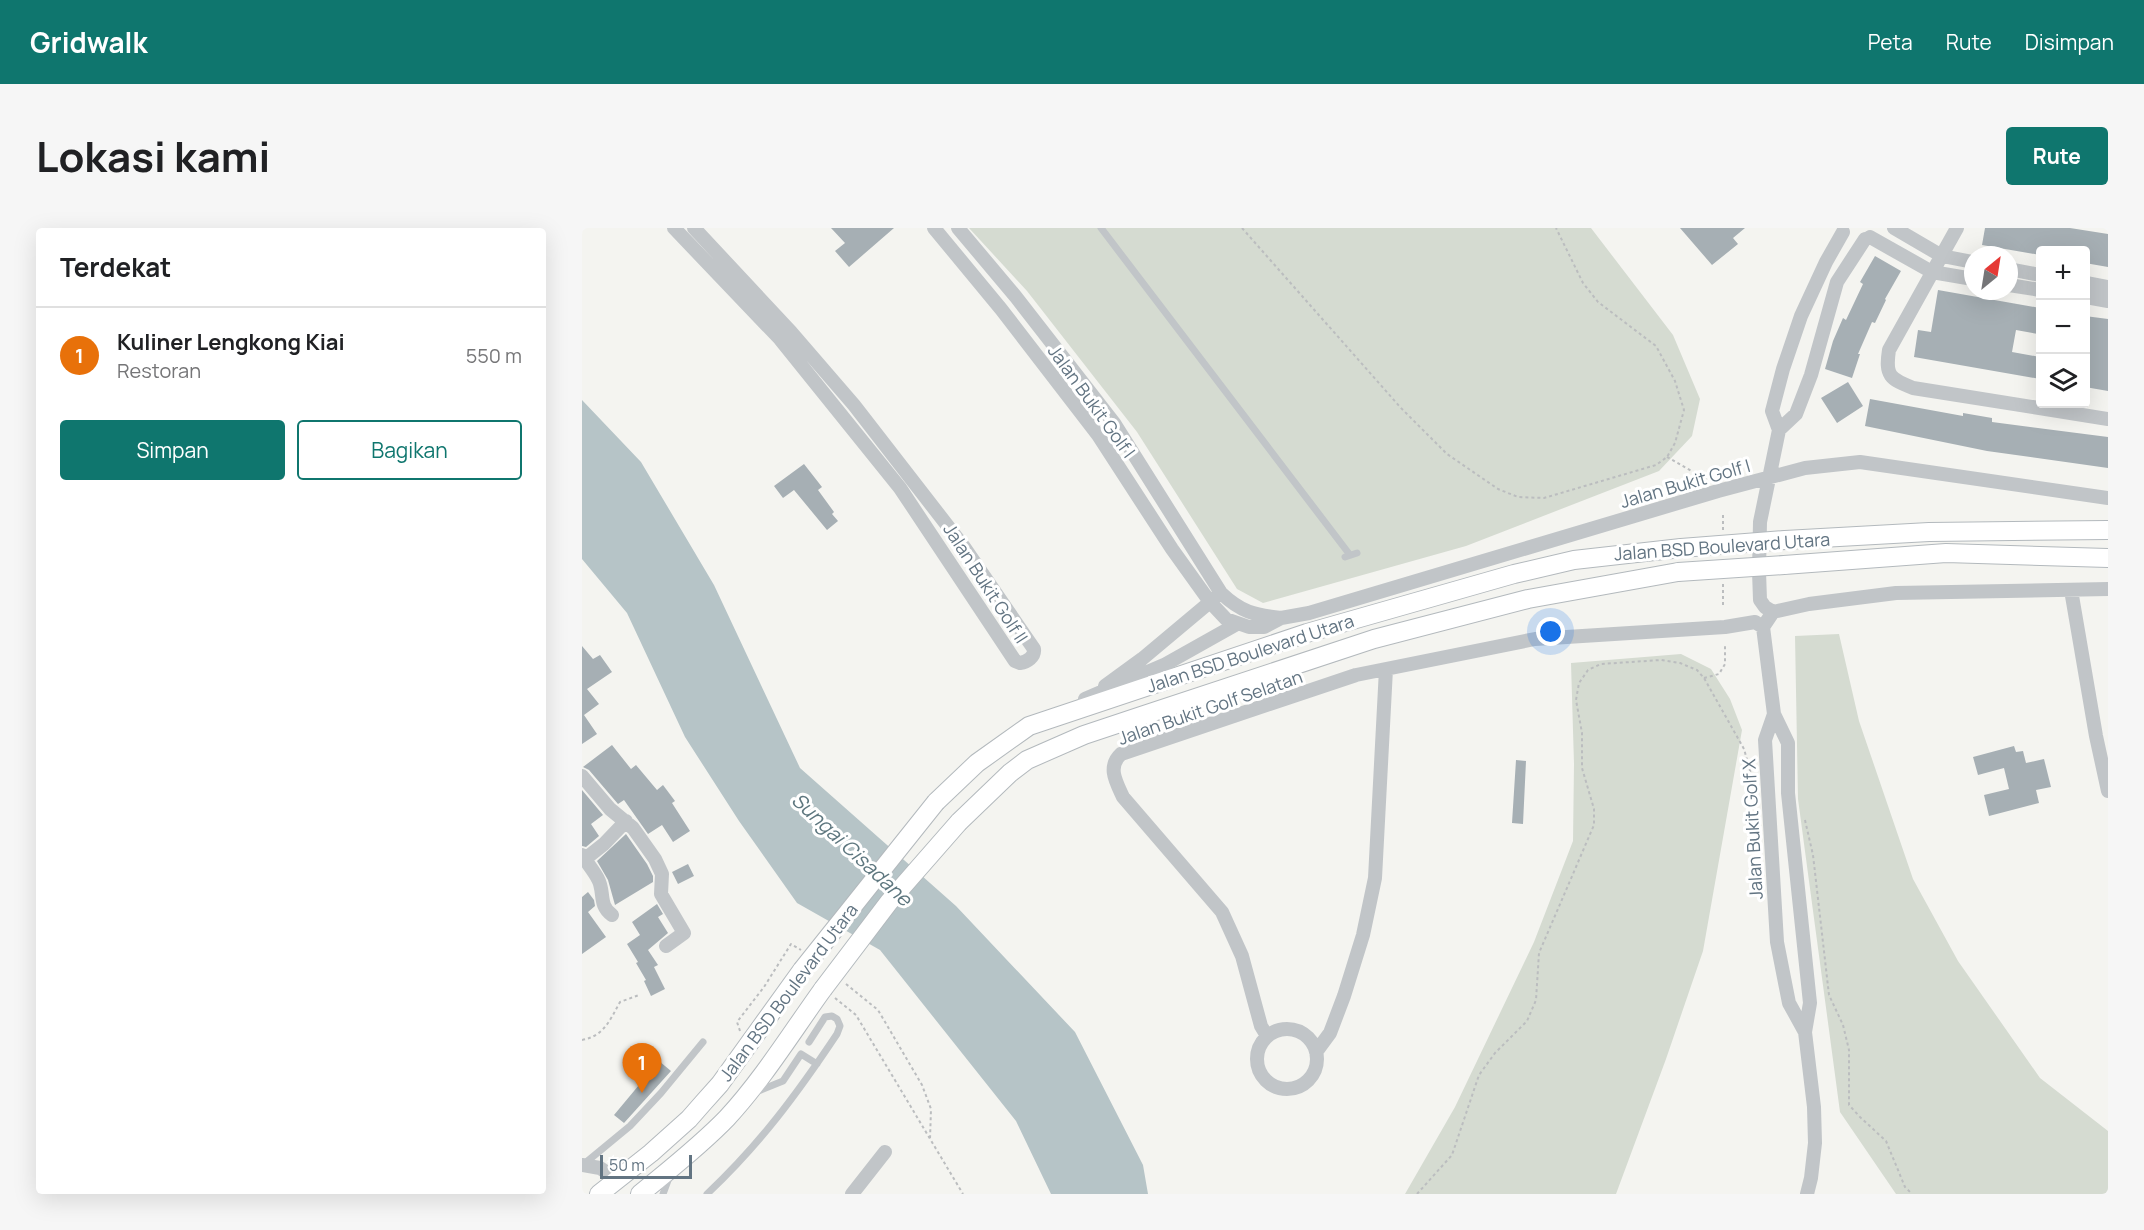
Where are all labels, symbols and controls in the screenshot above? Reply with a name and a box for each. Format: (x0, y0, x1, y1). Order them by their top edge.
text: Gridwalk (30, 23, 147, 61)
text: Peta (1868, 28, 1913, 56)
text: Rute (1946, 28, 1992, 56)
text: Disimpan (2025, 28, 2114, 56)
text: Lokasi kami (36, 127, 270, 185)
button: Rute (2006, 127, 2108, 185)
north arrow (1964, 246, 2018, 300)
map controls (2036, 246, 2090, 408)
button: + (2036, 246, 2090, 300)
text: Terdekat (60, 249, 171, 285)
button: − (2036, 300, 2090, 354)
text: Kuliner Lengkong Kiai (117, 327, 345, 357)
street label: Jalan Bukit Golf I (1043, 340, 1141, 462)
text: 1 (75, 342, 84, 369)
text: 550 m (466, 342, 522, 369)
button: layers (2036, 354, 2090, 408)
text: Restoran (117, 357, 201, 384)
button: Simpan (60, 420, 285, 480)
button: Bagikan (297, 420, 522, 480)
street label: Jalan Bukit Golf I (1617, 453, 1753, 513)
street label: Jalan Bukit Golf II (938, 518, 1034, 648)
street label: Jalan BSD Boulevard Utara (1613, 526, 1831, 566)
street label: Jalan BSD Boulevard Utara (1143, 608, 1357, 698)
your location (1536, 617, 1565, 646)
street label: Jalan Bukit Golf Selatan (1114, 664, 1306, 750)
street label: Jalan Bukit Golf X (1736, 758, 1768, 900)
water label: Sungai Cisadane (786, 786, 919, 913)
street label: Jalan BSD Boulevard Utara (713, 898, 863, 1086)
pin: 1 (622, 1044, 662, 1093)
scale bar (600, 1152, 692, 1180)
text: 50 m (609, 1154, 645, 1176)

